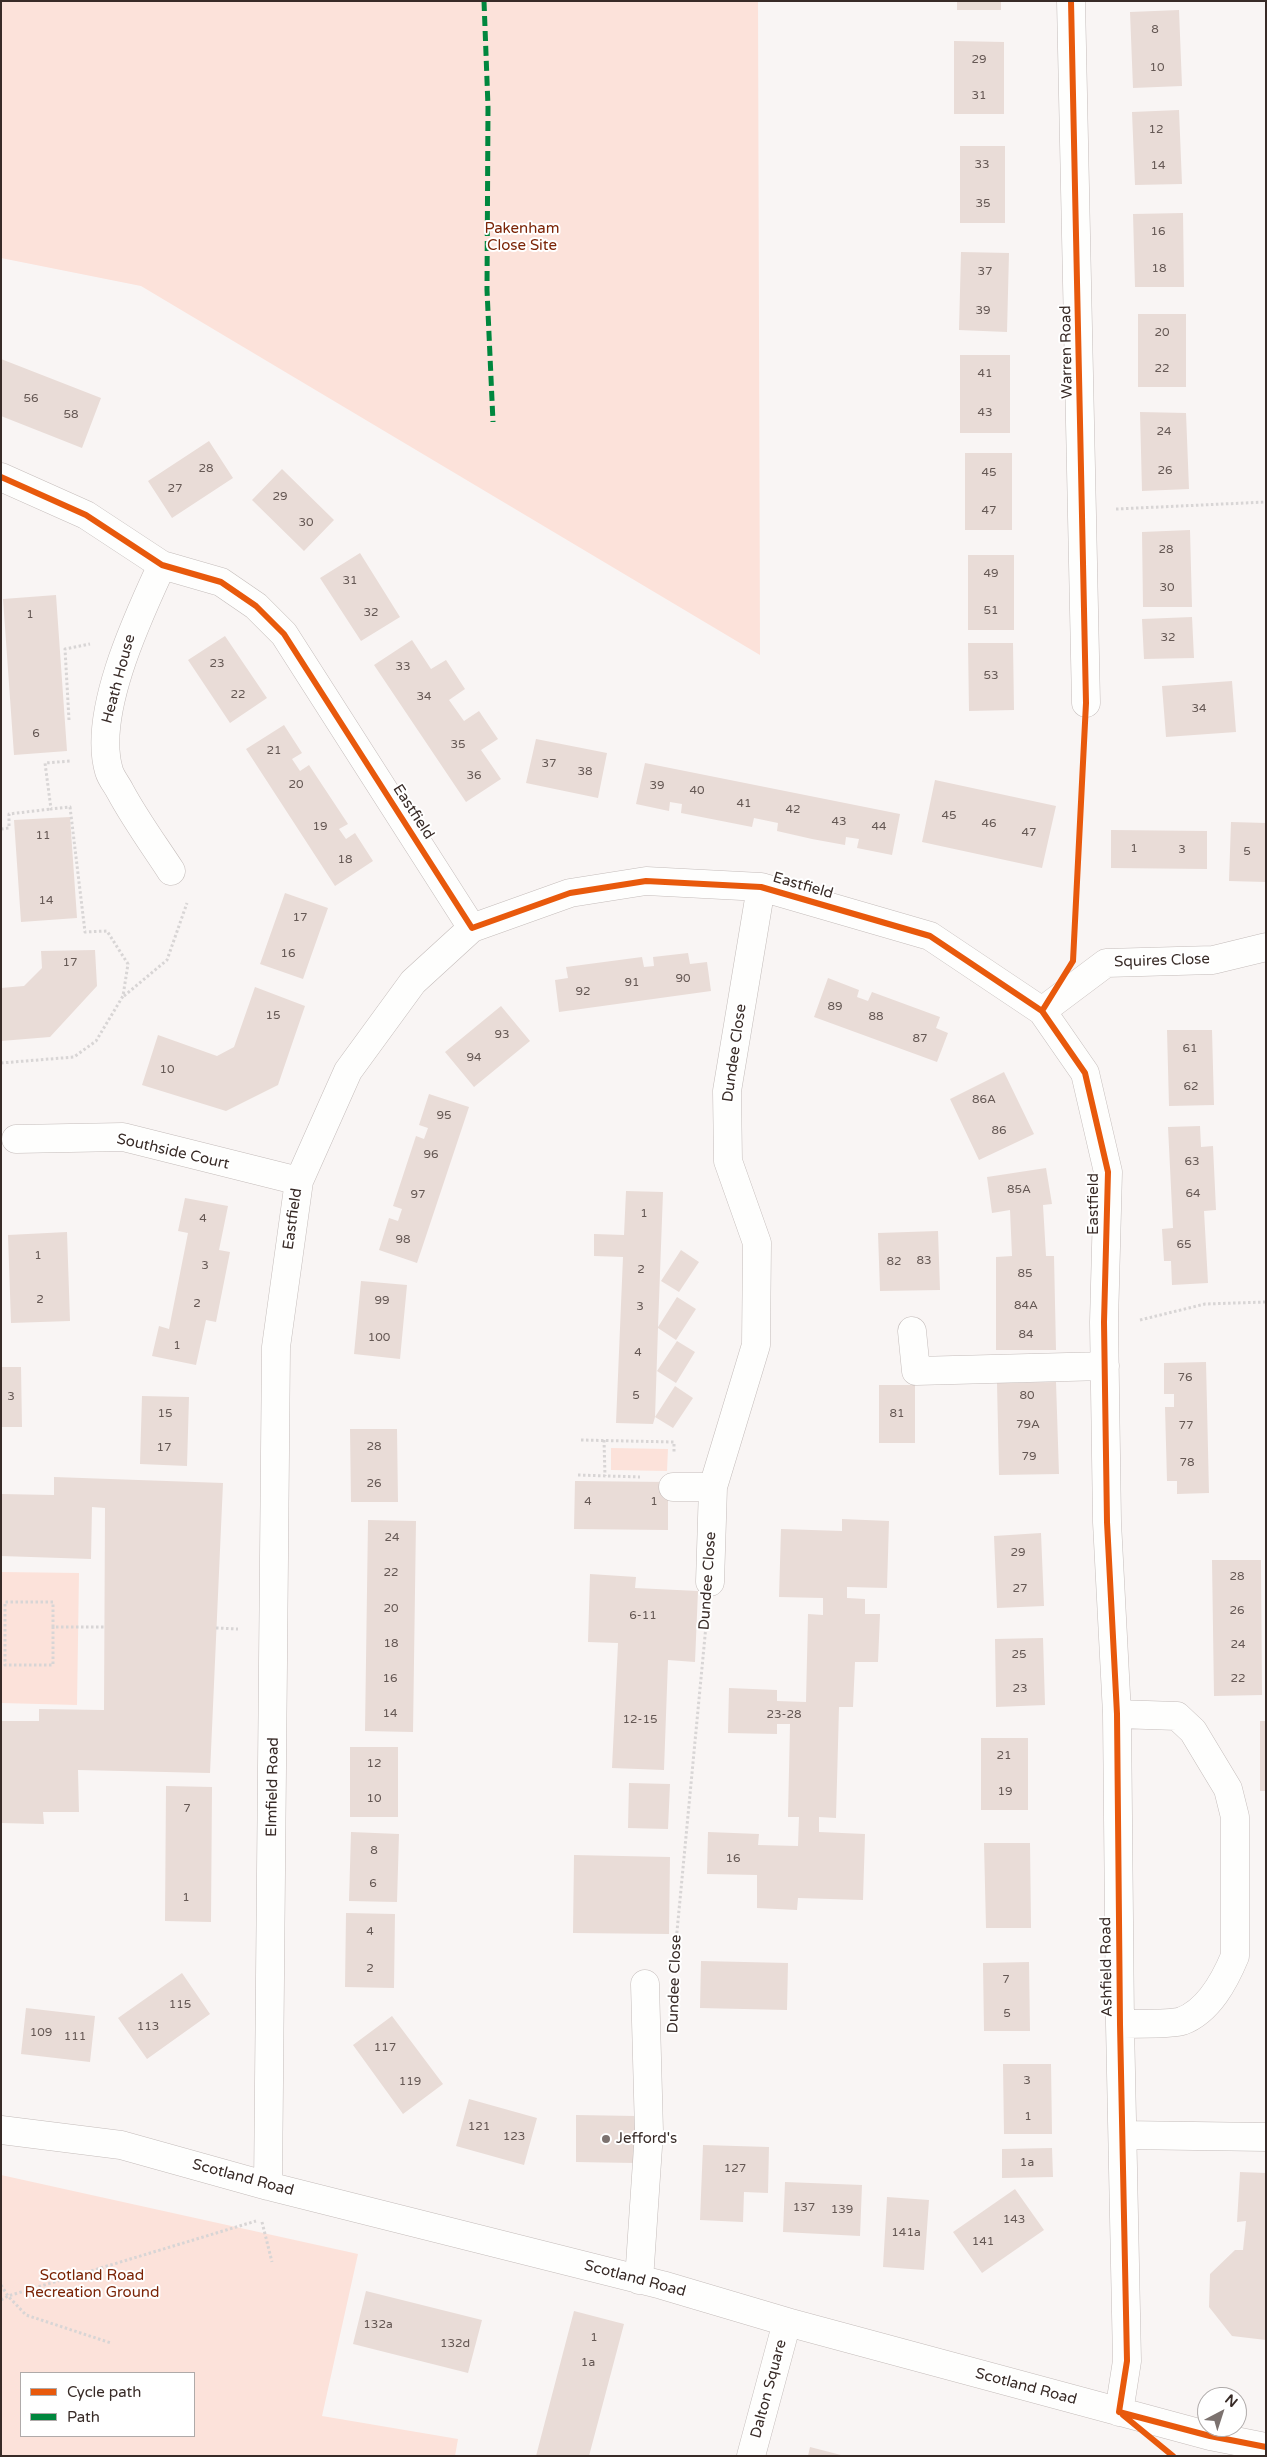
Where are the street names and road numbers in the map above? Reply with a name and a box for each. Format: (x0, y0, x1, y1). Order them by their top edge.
street label: Warren Road (1057, 305, 1077, 399)
street label: Heath House (98, 632, 140, 726)
street label: Eastfield (389, 781, 437, 843)
street label: Eastfield (771, 869, 835, 903)
street label: Squires Close (1114, 950, 1210, 972)
street label: Dundee Close (719, 1003, 751, 1103)
street label: Southside Court (115, 1130, 231, 1174)
street label: Eastfield (1085, 1173, 1103, 1235)
street label: Eastfield (280, 1187, 306, 1251)
street label: Dundee Close (696, 1531, 720, 1631)
street label: Elmfield Road (263, 1737, 283, 1837)
street label: Ashfield Road (1097, 1917, 1117, 2017)
street label: Dundee Close (664, 1934, 686, 2034)
street label: Scotland Road (190, 2156, 296, 2200)
street label: Scotland Road (582, 2257, 688, 2301)
street label: Dalton Square (747, 2338, 791, 2440)
street label: Scotland Road (973, 2365, 1079, 2409)

